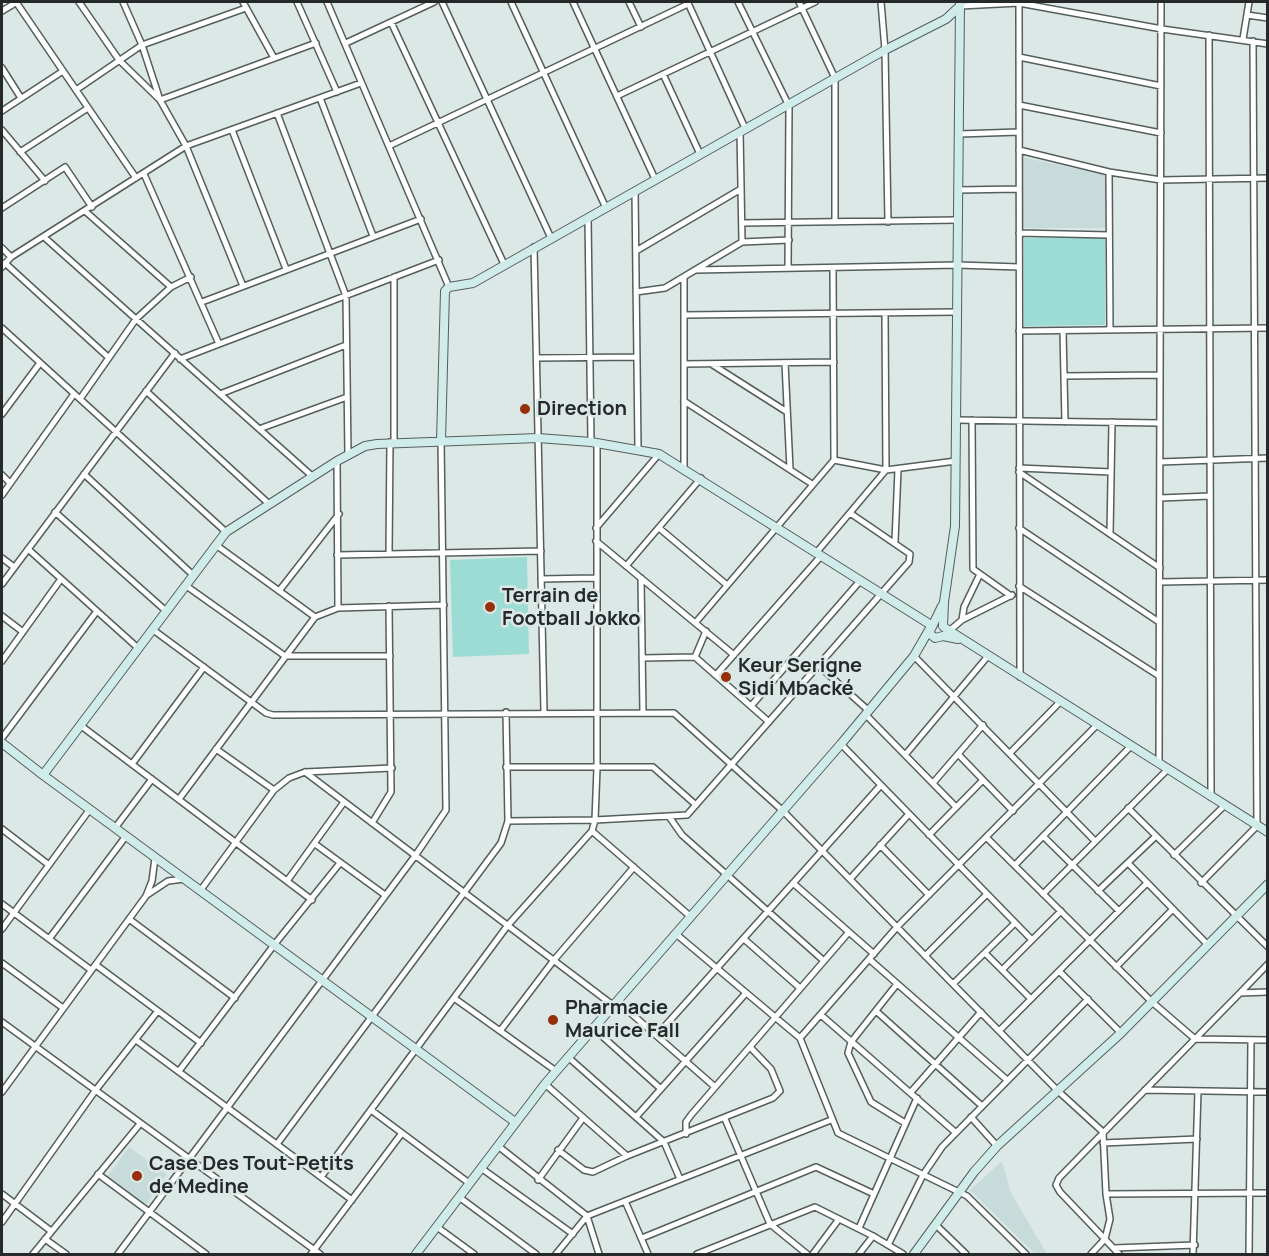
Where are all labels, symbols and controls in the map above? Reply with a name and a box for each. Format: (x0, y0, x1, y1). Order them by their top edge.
place label: Direction (537, 397, 627, 421)
marker: Direction (518, 402, 532, 416)
place label: Terrain de Football Jokko (502, 584, 641, 631)
marker: Terrain de Football Jokko (483, 600, 497, 614)
place label: Keur Serigne Sidi Mbacké (738, 654, 862, 701)
marker: Keur Serigne Sidi Mbacké (719, 670, 733, 684)
place label: Pharmacie Maurice Fall (565, 996, 680, 1043)
marker: Pharmacie Maurice Fall (546, 1013, 560, 1027)
place label: Case Des Tout-Petits de Medine (149, 1152, 354, 1199)
marker: Case Des Tout-Petits de Medine (130, 1169, 144, 1183)

